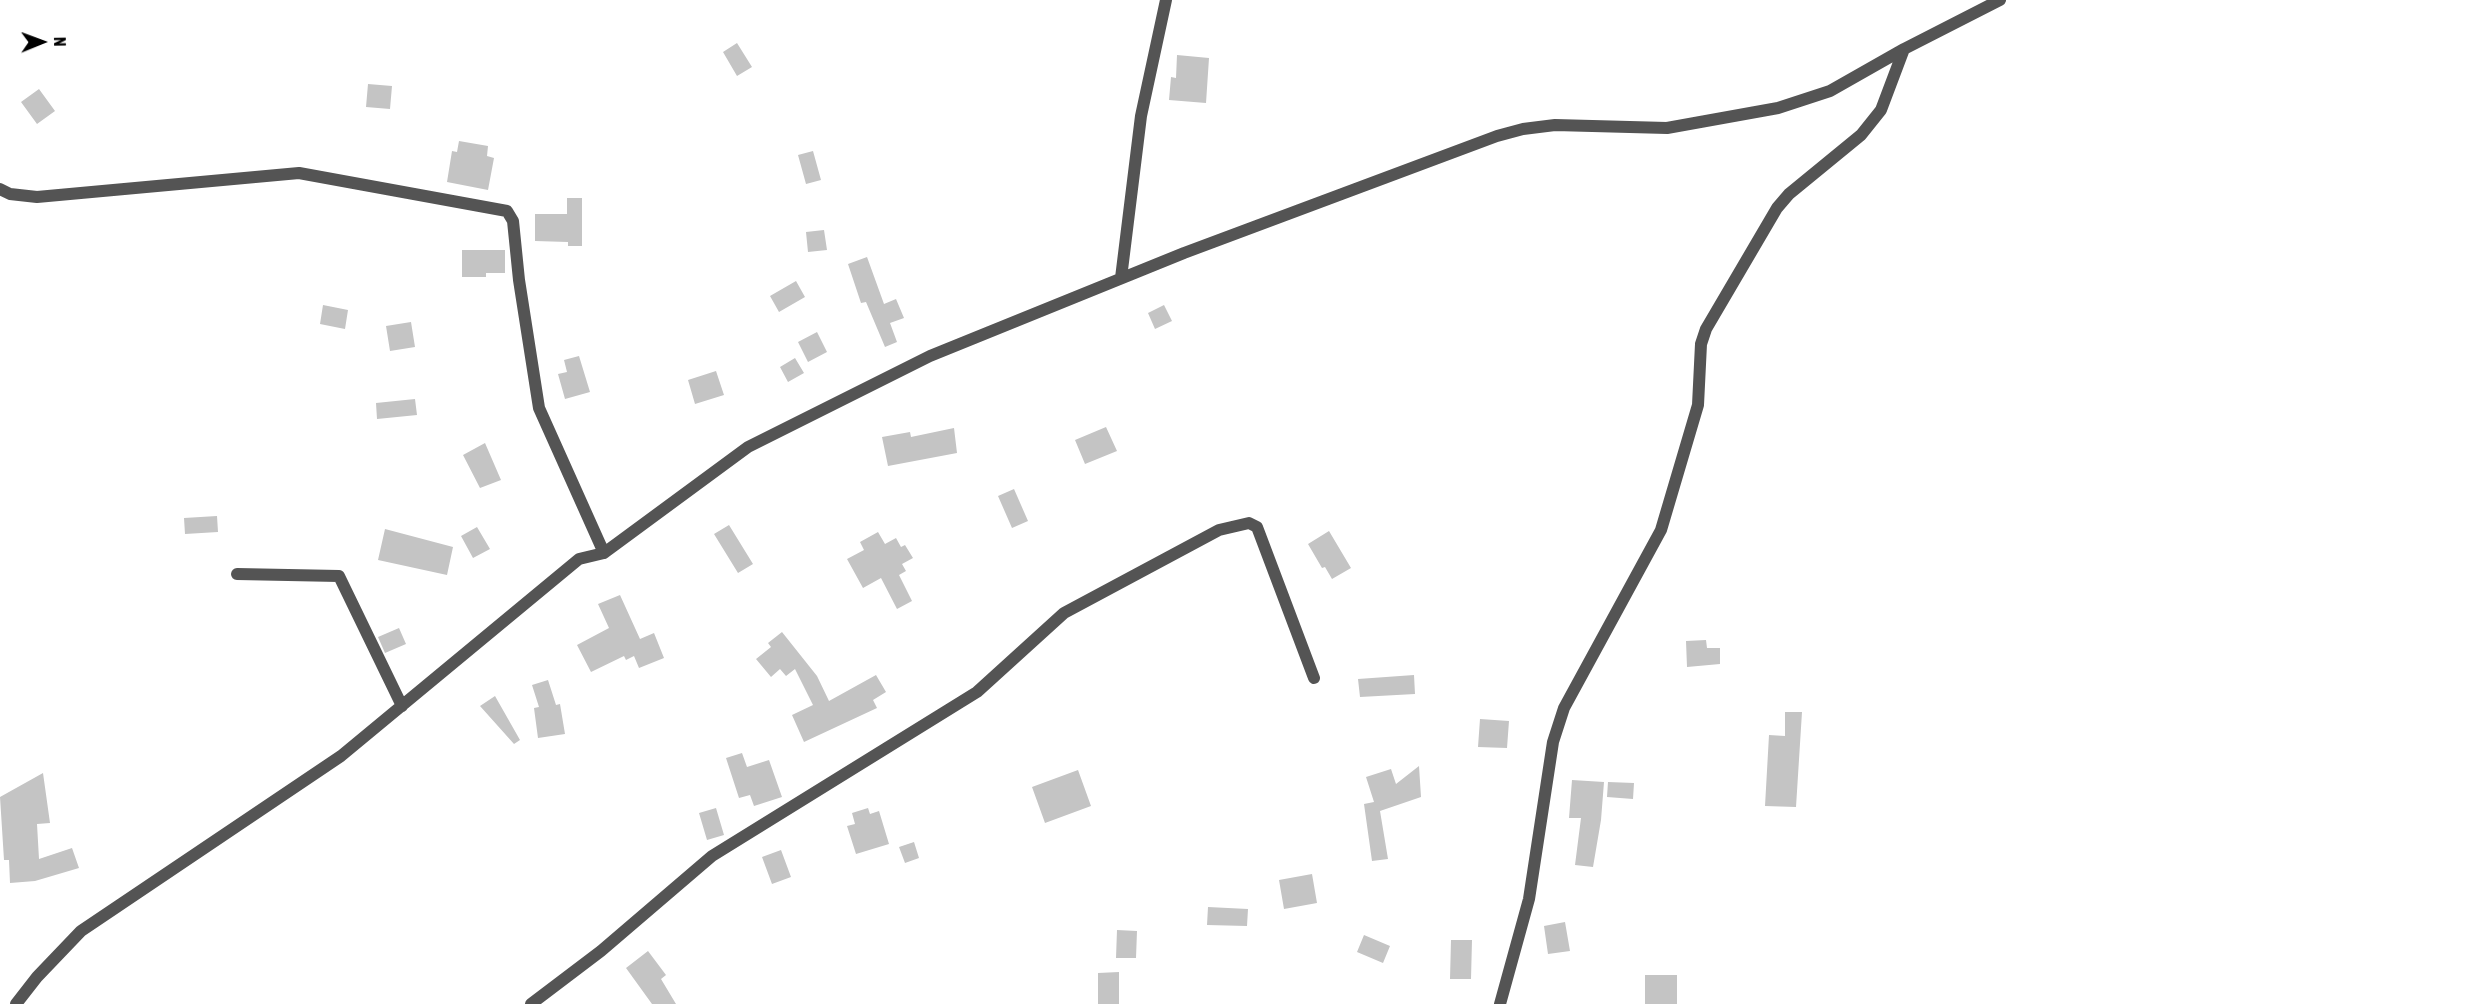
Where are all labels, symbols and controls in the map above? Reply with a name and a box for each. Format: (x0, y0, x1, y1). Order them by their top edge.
north arrow (12, 12, 72, 72)
text: N (51, 37, 69, 47)

